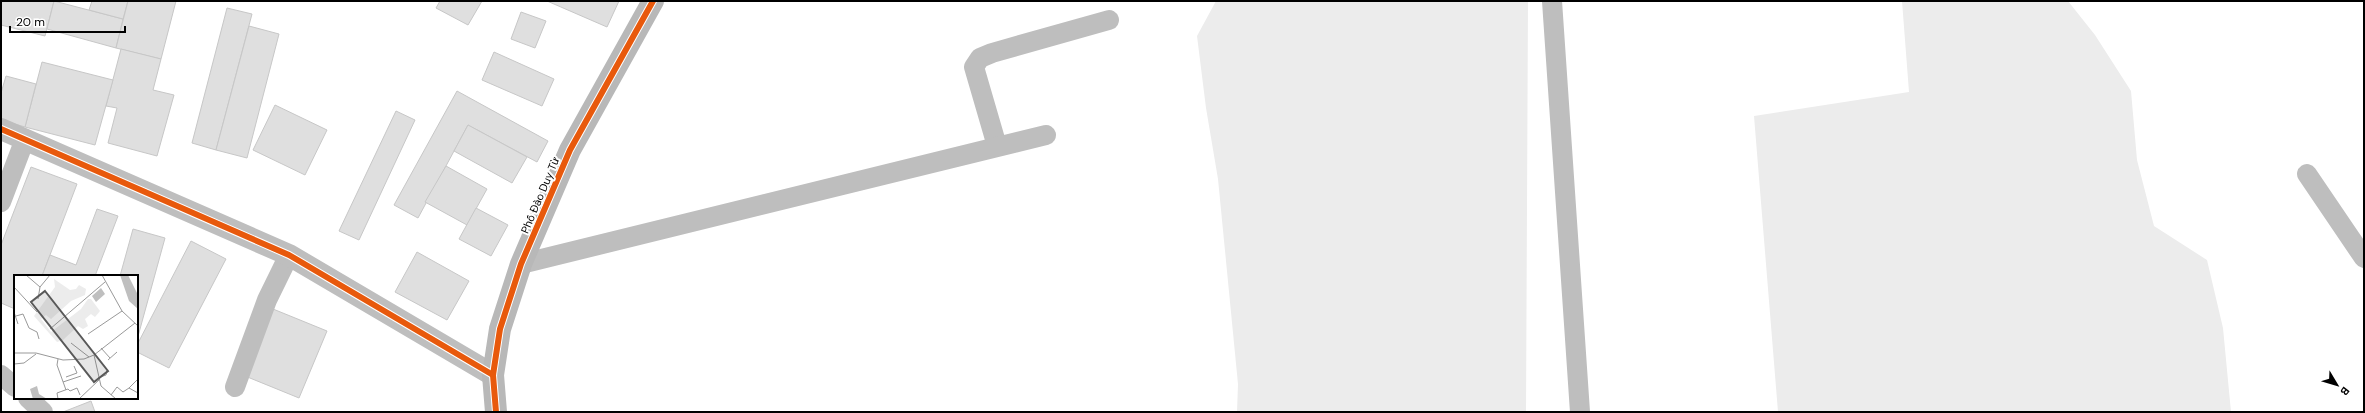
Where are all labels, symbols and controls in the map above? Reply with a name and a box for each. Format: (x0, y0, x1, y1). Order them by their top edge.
scale bar (10, 8, 125, 34)
text: 20 m (16, 14, 45, 30)
street label: Phố Đào Duy Từ (518, 154, 563, 235)
inset map (14, 275, 138, 399)
north arrow (2317, 365, 2357, 405)
text: B (2337, 384, 2353, 398)

